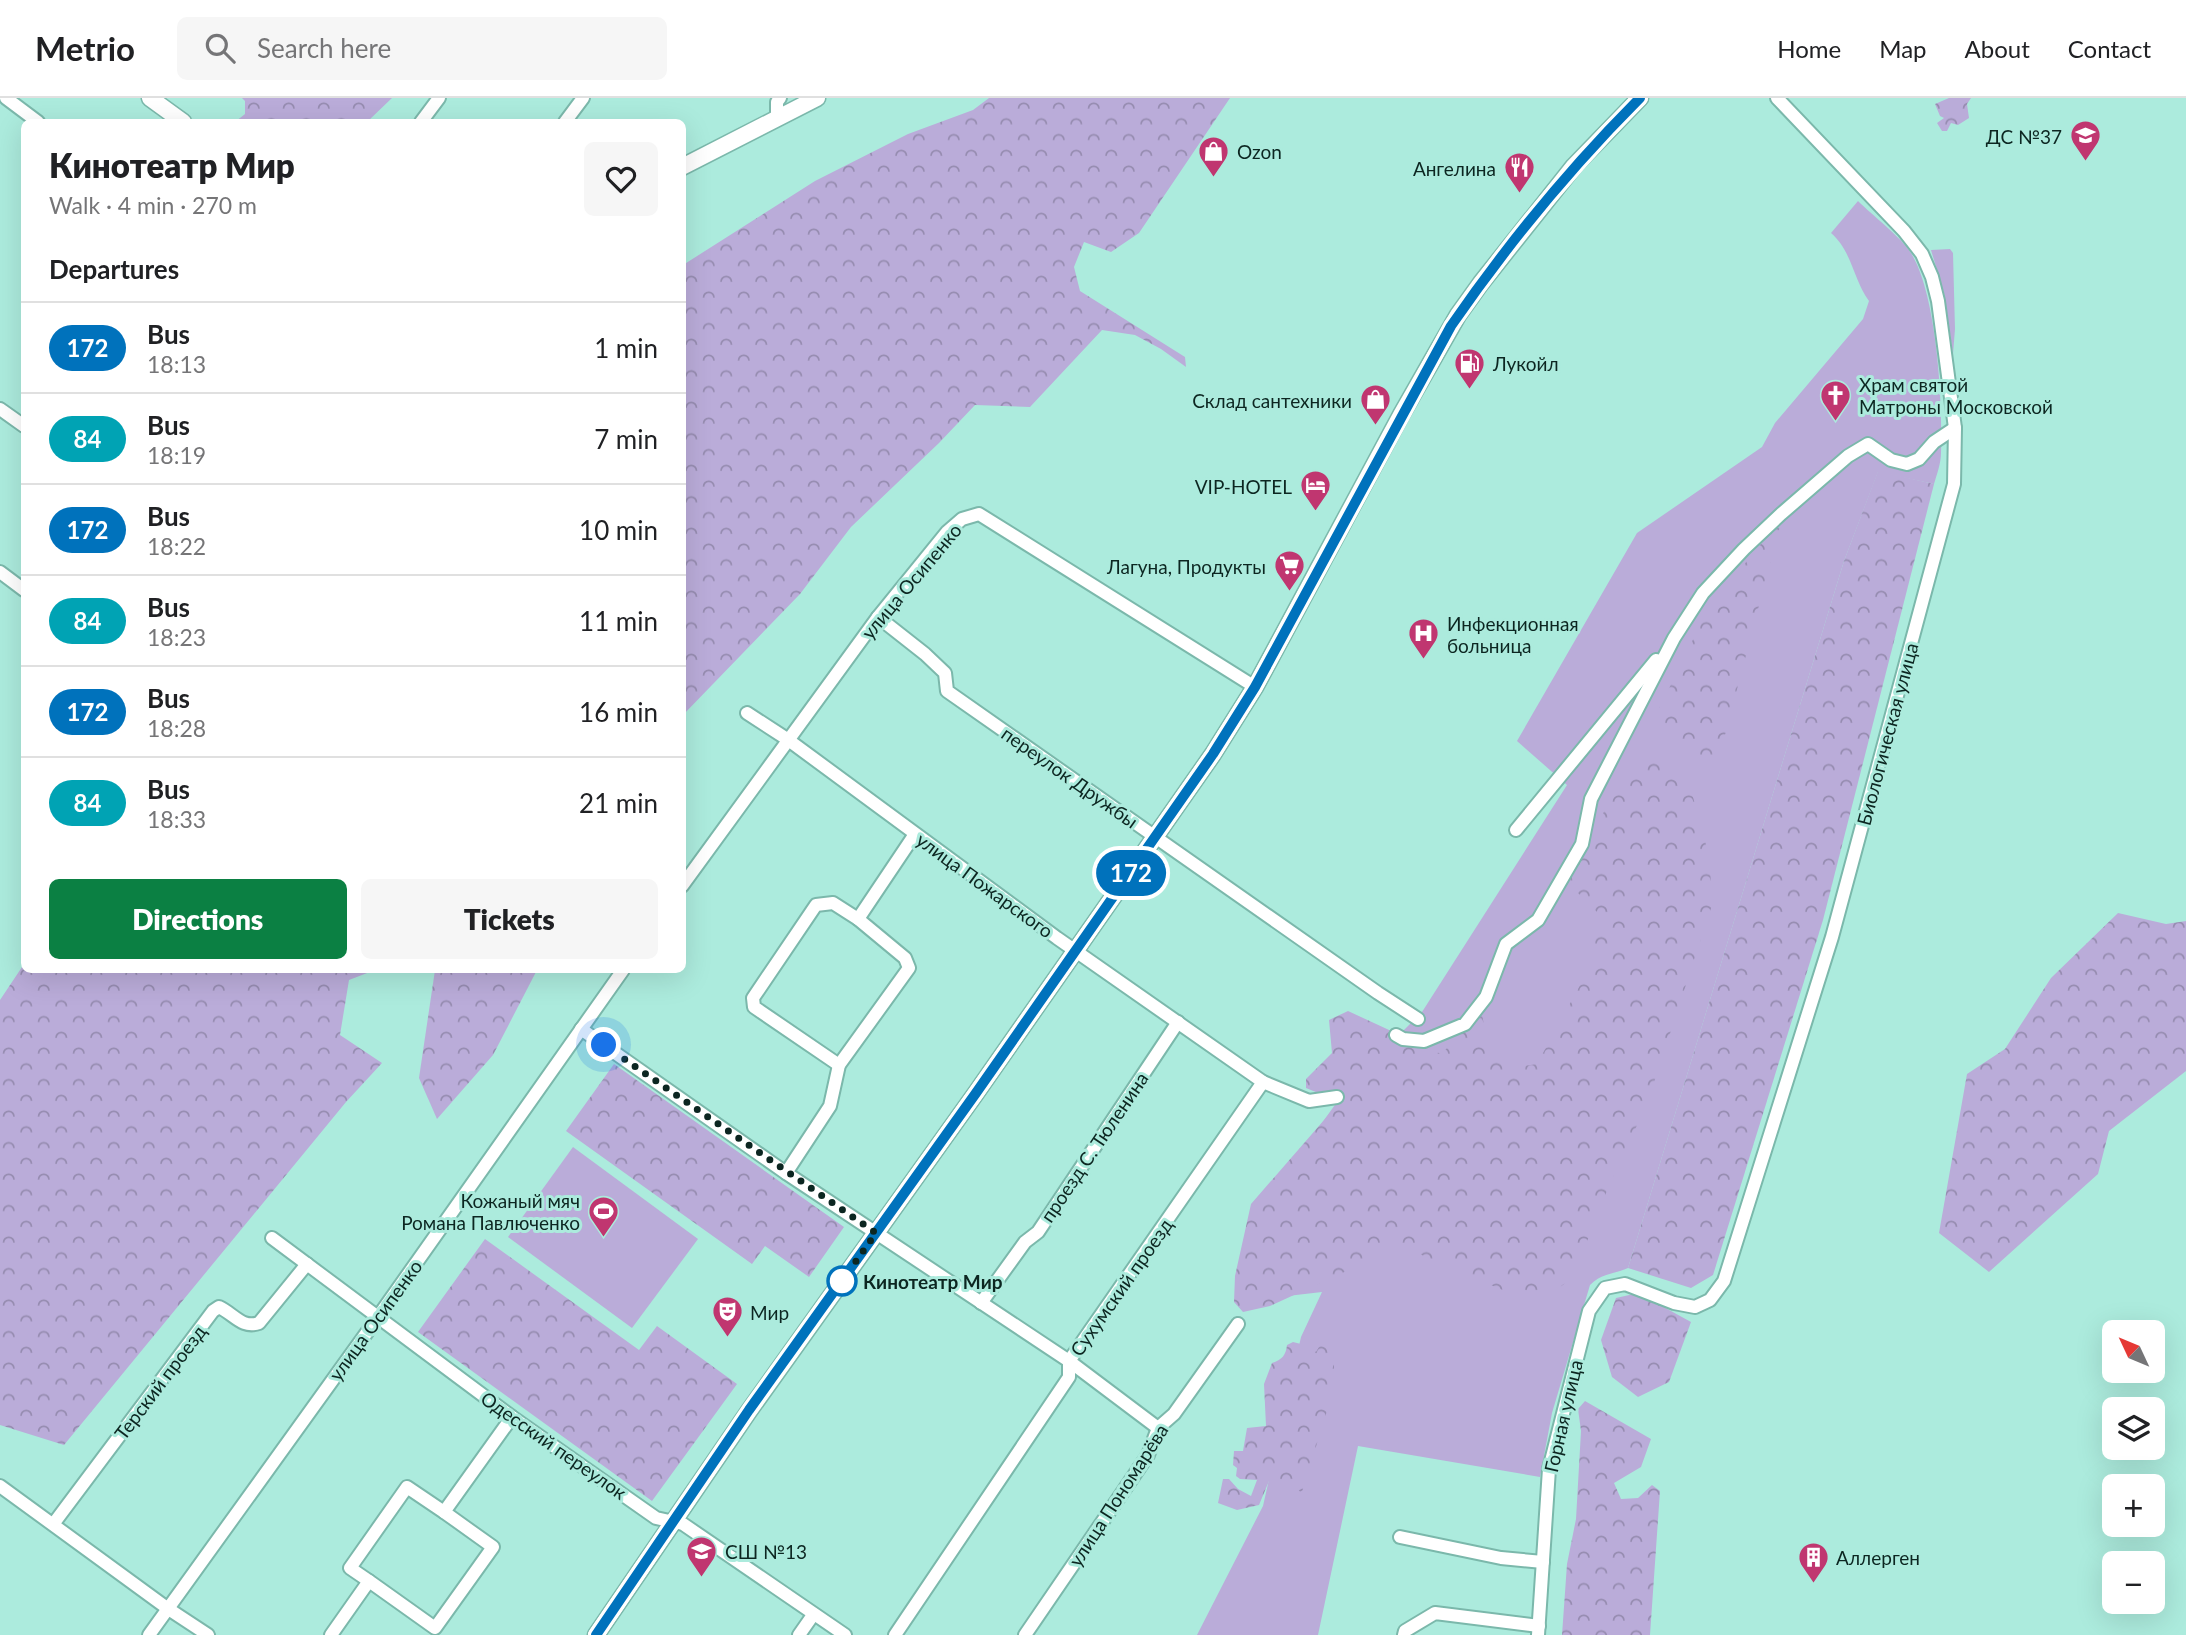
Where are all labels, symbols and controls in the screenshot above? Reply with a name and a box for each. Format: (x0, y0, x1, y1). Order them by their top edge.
search box (177, 17, 667, 80)
text: Metrio (35, 28, 135, 68)
icon: search (201, 29, 239, 67)
text: Search here (257, 32, 391, 64)
text: Home (1777, 34, 1841, 63)
text: Map (1879, 34, 1927, 63)
text: About (1965, 34, 2030, 63)
text: Contact (2068, 34, 2151, 63)
school or university icon: ДС №37 (2068, 119, 2102, 163)
place label: ДС №37 (1986, 125, 2062, 148)
shop icon: Ozon (1197, 134, 1231, 178)
place label: Ozon (1237, 140, 1282, 163)
button: heart (584, 142, 658, 216)
text: Кинотеатр Мир (49, 145, 295, 185)
restaurant icon: Ангелина (1502, 151, 1536, 195)
place label: Ангелина (1413, 157, 1496, 180)
text: Walk · 4 min · 270 m (49, 191, 257, 219)
text: Departures (49, 253, 179, 285)
text: Bus (147, 318, 190, 350)
text: 1 min (594, 332, 658, 364)
text: 172 (67, 333, 108, 362)
fuel station icon: Лукойл (1453, 346, 1487, 390)
text: 18:13 (147, 350, 206, 378)
place label: Лукойл (1492, 352, 1559, 375)
place label: Храм святой Матроны Московской (1859, 373, 2053, 418)
church icon: Храм святой Матроны Московской (1819, 378, 1853, 422)
shop icon: Склад сантехники (1358, 383, 1392, 427)
place label: Склад сантехники (1192, 389, 1352, 412)
text: Bus (147, 409, 190, 441)
text: 7 min (594, 423, 658, 455)
text: 84 (74, 424, 101, 453)
text: 18:19 (147, 441, 206, 469)
hotel icon: VIP-HOTEL (1298, 469, 1332, 513)
place label: VIP-HOTEL (1195, 475, 1292, 498)
text: Bus (147, 500, 190, 532)
text: 10 min (579, 514, 658, 546)
text: 172 (67, 515, 108, 544)
street label: улица Осипенко (856, 519, 966, 643)
text: 18:22 (147, 532, 206, 560)
supermarket icon: Лагуна, Продукты (1272, 549, 1306, 593)
place label: Лагуна, Продукты (1106, 555, 1266, 578)
text: Bus (147, 591, 190, 623)
text: 11 min (579, 605, 658, 637)
text: 84 (74, 606, 101, 635)
place label: Инфекционная больница (1447, 612, 1579, 657)
hospital icon: Инфекционная больница (1407, 617, 1441, 661)
text: 18:23 (147, 623, 206, 651)
street label: Биологическая улица (1852, 640, 1922, 828)
text: Bus (147, 682, 190, 714)
text: 16 min (579, 696, 658, 728)
text: 172 (67, 697, 108, 726)
text: 18:28 (147, 714, 206, 742)
street label: переулок Дружбы (997, 721, 1143, 833)
text: Bus (147, 773, 190, 805)
text: 21 min (579, 787, 658, 819)
text: 84 (74, 788, 101, 817)
text: 18:33 (147, 805, 206, 833)
street label: улица Пожарского (912, 828, 1058, 942)
line badge: 172 (1091, 850, 1171, 896)
text: 172 (1110, 858, 1152, 887)
button: Directions (49, 879, 347, 959)
button: Tickets (361, 879, 658, 959)
your location (586, 1027, 621, 1062)
street label: проезд С. Тюленина (1035, 1068, 1153, 1226)
place label: Кожаный мяч Романа Павлюченко (401, 1189, 580, 1234)
sports icon: Кожаный мяч Романа Павлюченко (586, 1194, 620, 1238)
street label: Сухумский проезд (1065, 1214, 1177, 1360)
street label: улица Осипенко (324, 1255, 426, 1385)
marker: Кинотеатр Мир (827, 1266, 857, 1296)
place label: Кинотеатр Мир (863, 1270, 1003, 1293)
theatre icon: Мир (710, 1295, 744, 1339)
place label: Мир (750, 1301, 789, 1324)
street label: Терский проезд (109, 1320, 211, 1444)
north arrow (2102, 1320, 2165, 1382)
map controls (2102, 1320, 2165, 1614)
street label: Горная улица (1539, 1358, 1587, 1474)
street label: Одесский переулок (477, 1386, 631, 1504)
button: layers (2102, 1397, 2165, 1460)
street label: улица Пономарёва (1063, 1420, 1173, 1570)
button: + (2102, 1474, 2165, 1537)
school or university icon: СШ №13 (685, 1534, 719, 1578)
place label: СШ №13 (725, 1540, 807, 1563)
building icon: Аллерген (1796, 1540, 1830, 1584)
place label: Аллерген (1836, 1546, 1920, 1569)
button: − (2102, 1551, 2165, 1614)

